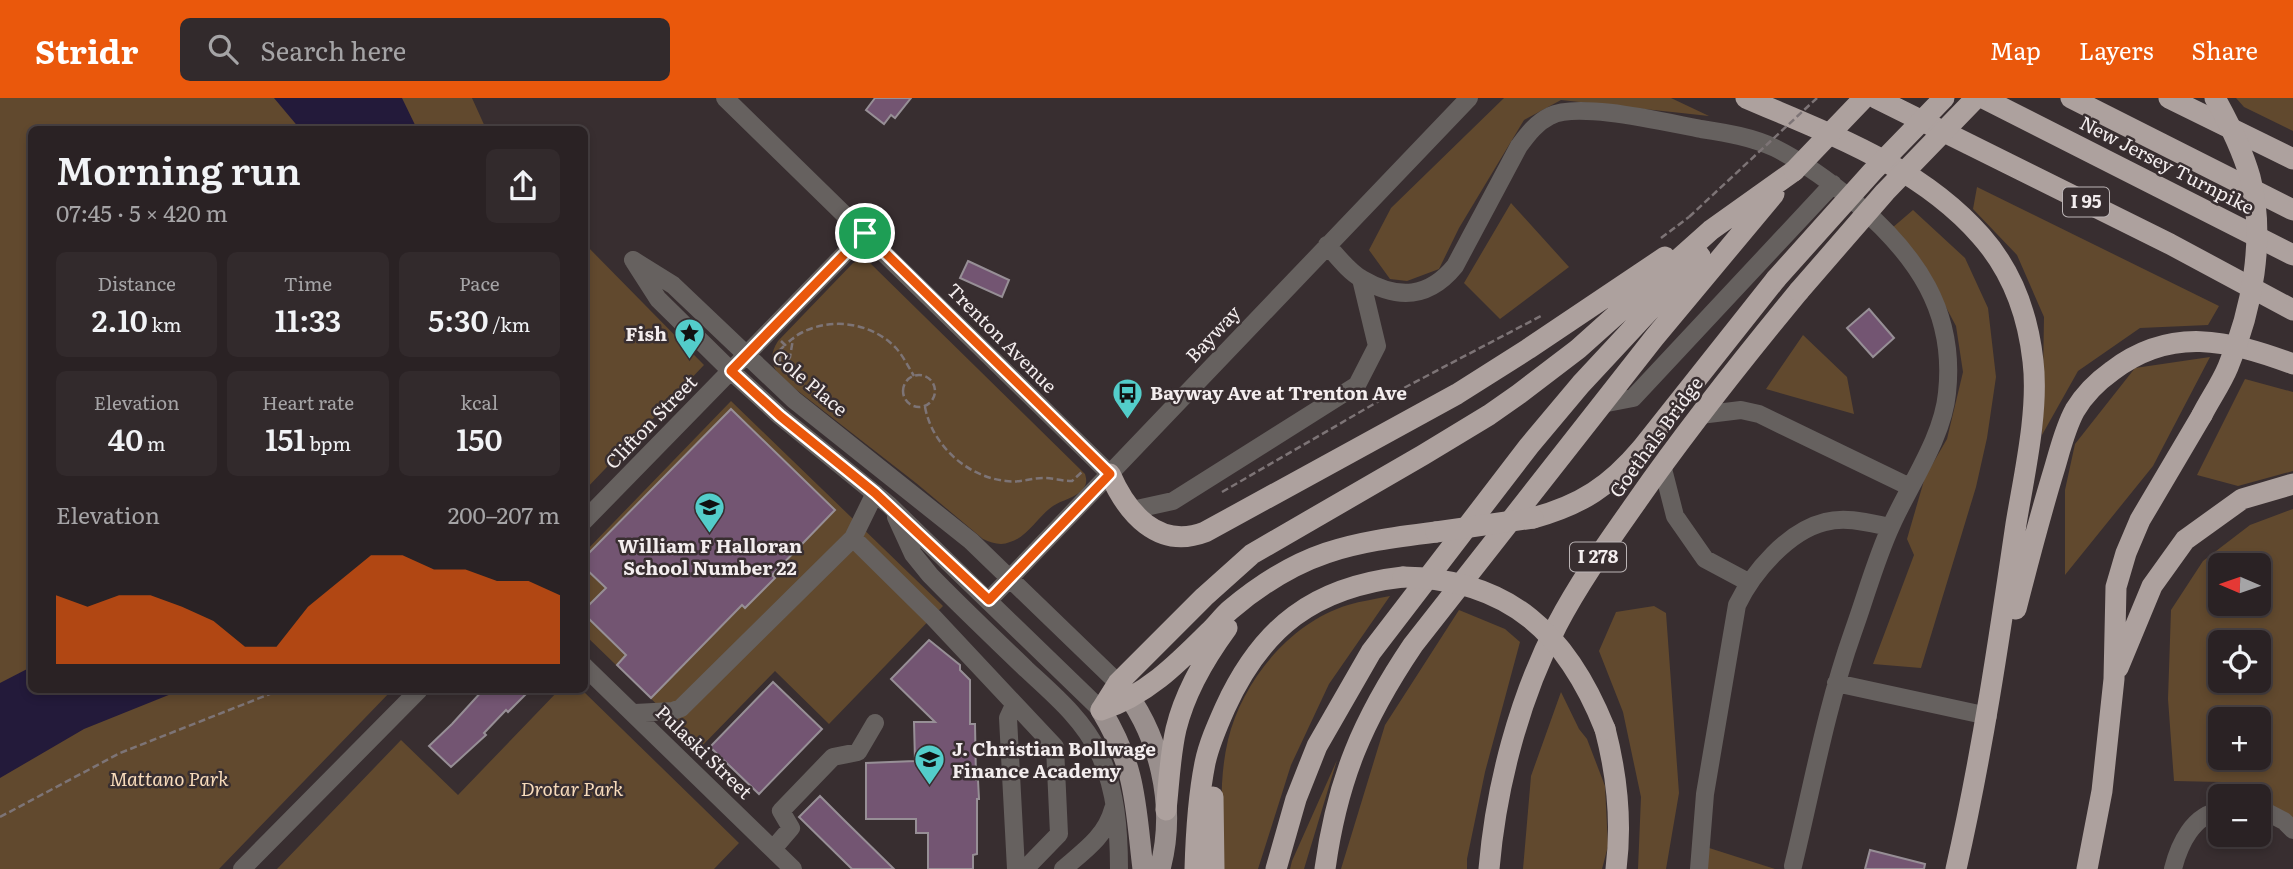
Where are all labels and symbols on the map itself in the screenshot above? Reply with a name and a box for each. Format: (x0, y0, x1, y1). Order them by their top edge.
street label: New Jersey Turnpike (2075, 108, 2260, 220)
road number: I 95 (2063, 188, 2109, 217)
pin (835, 203, 895, 263)
street label: Trenton Avenue (941, 276, 1064, 399)
street label: Bayway (1179, 299, 1246, 368)
place icon: Fish (673, 317, 707, 361)
place label: Fish (625, 319, 667, 347)
street label: Cole Place (767, 342, 855, 422)
street label: Clifton Street (598, 368, 703, 475)
street label: Goethals Bridge (1602, 370, 1709, 503)
bus stop icon: Bayway Ave at Trenton Ave (1110, 376, 1144, 420)
place label: Bayway Ave at Trenton Ave (1150, 378, 1407, 406)
school or university icon: William F Halloran School Number 22 (693, 490, 727, 534)
place label: William F Halloran School Number 22 (618, 531, 802, 581)
road number: I 278 (1570, 542, 1626, 572)
north arrow (2208, 553, 2272, 616)
street label: Pulaski Street (650, 698, 759, 805)
place label: J. Christian Bollwage Finance Academy (952, 734, 1156, 784)
school or university icon: J. Christian Bollwage Finance Academy (912, 743, 946, 787)
park label: Mattano Park (109, 764, 229, 792)
park label: Drotar Park (521, 774, 624, 802)

